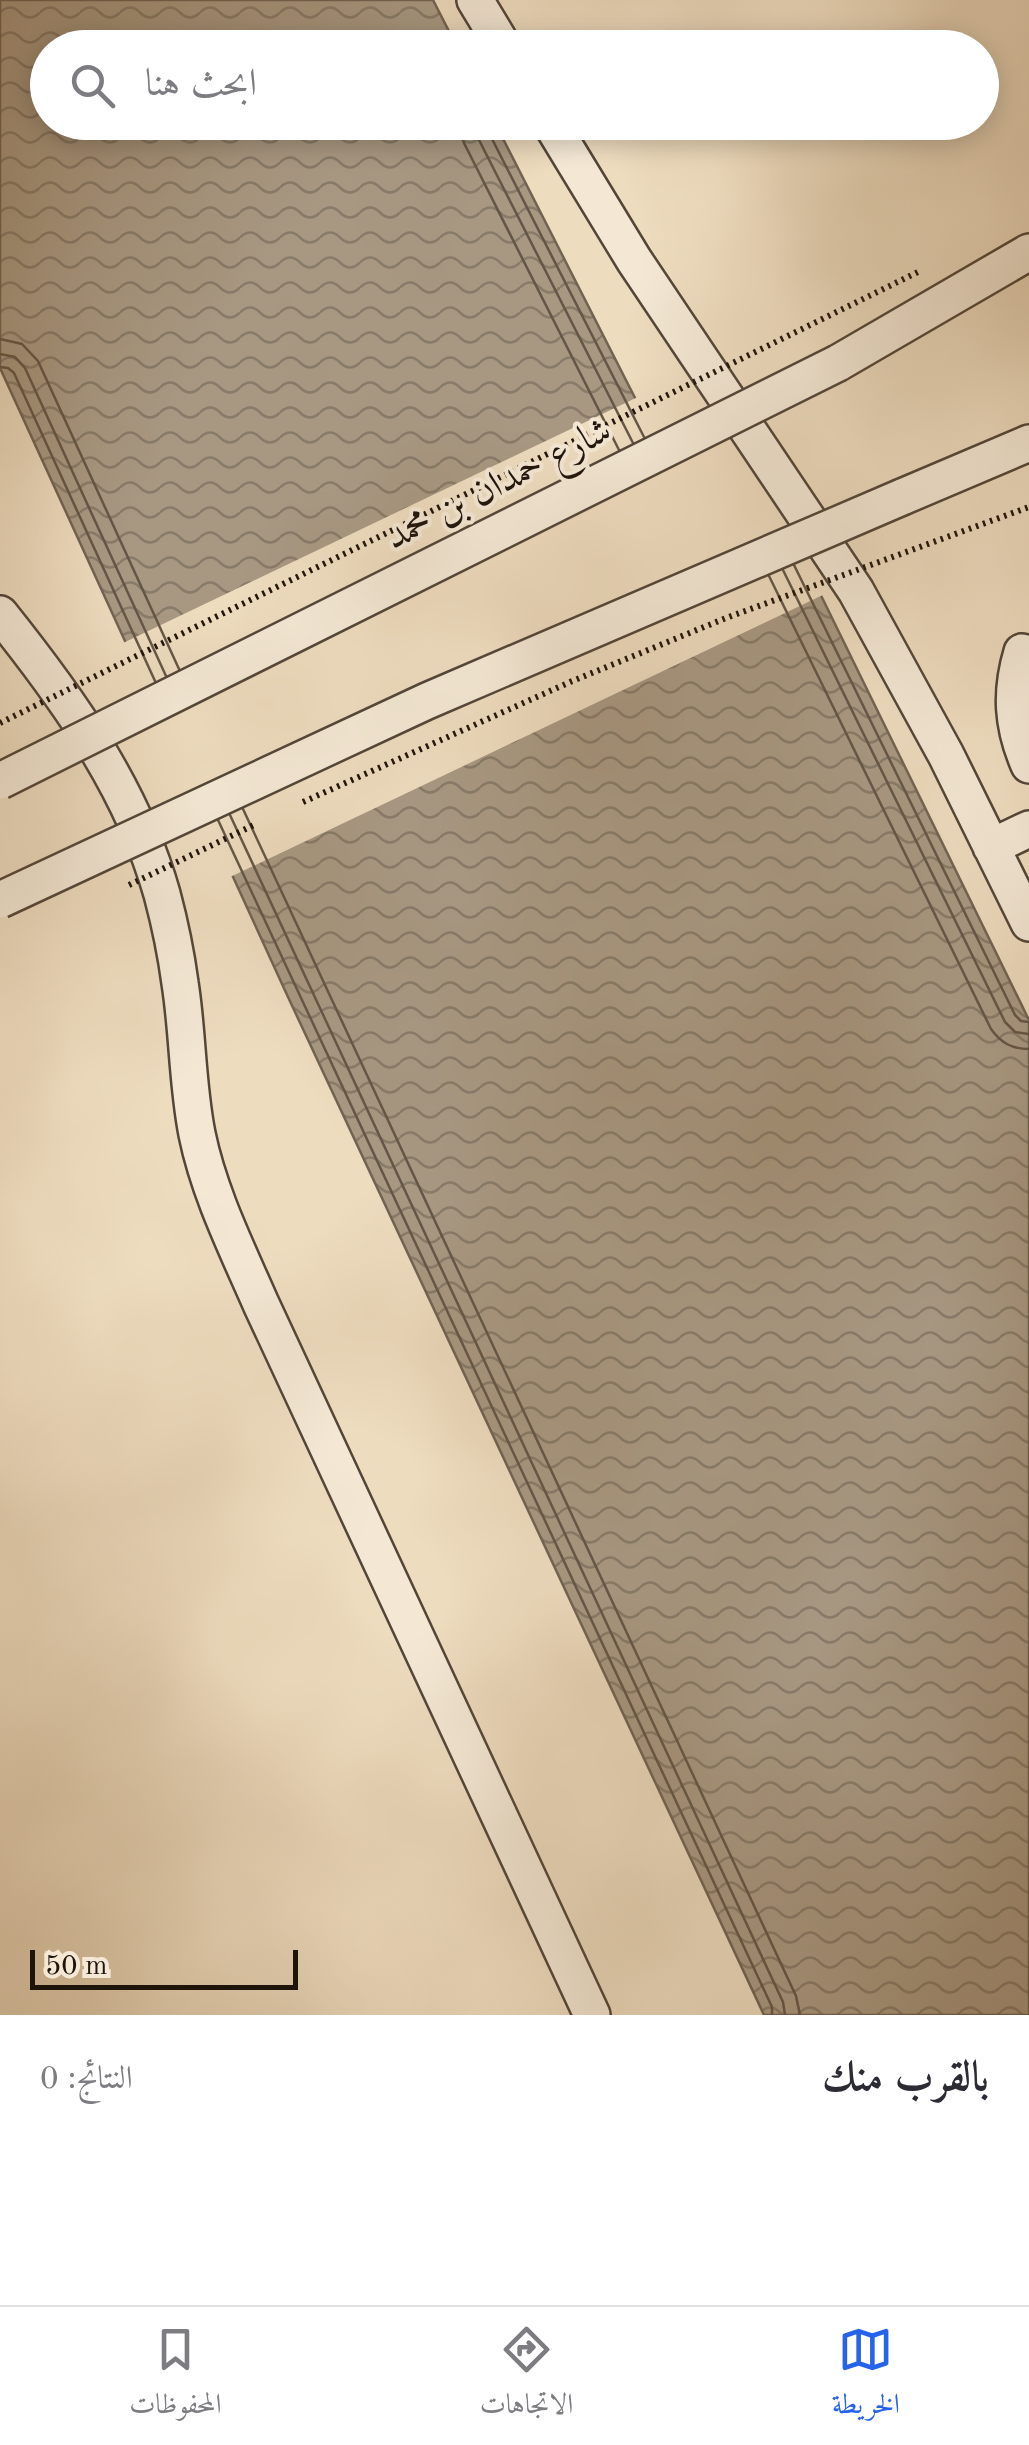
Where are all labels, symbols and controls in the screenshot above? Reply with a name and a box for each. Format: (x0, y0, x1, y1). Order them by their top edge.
search box (30, 30, 999, 140)
icon: search (65, 58, 120, 113)
text: ابحث هنا (145, 66, 257, 104)
street label: شارع حمدان بن محمد (380, 412, 622, 566)
scale bar (30, 1945, 298, 1990)
text: 50 m (45, 1953, 108, 1981)
text: بالقرب منك (822, 2058, 989, 2100)
text: النتائج: 0 (40, 2064, 133, 2096)
tab: المحفوظات (129, 2322, 221, 2431)
tab: الاتجاهات (480, 2322, 573, 2431)
tab: الخريطة (832, 2322, 900, 2431)

